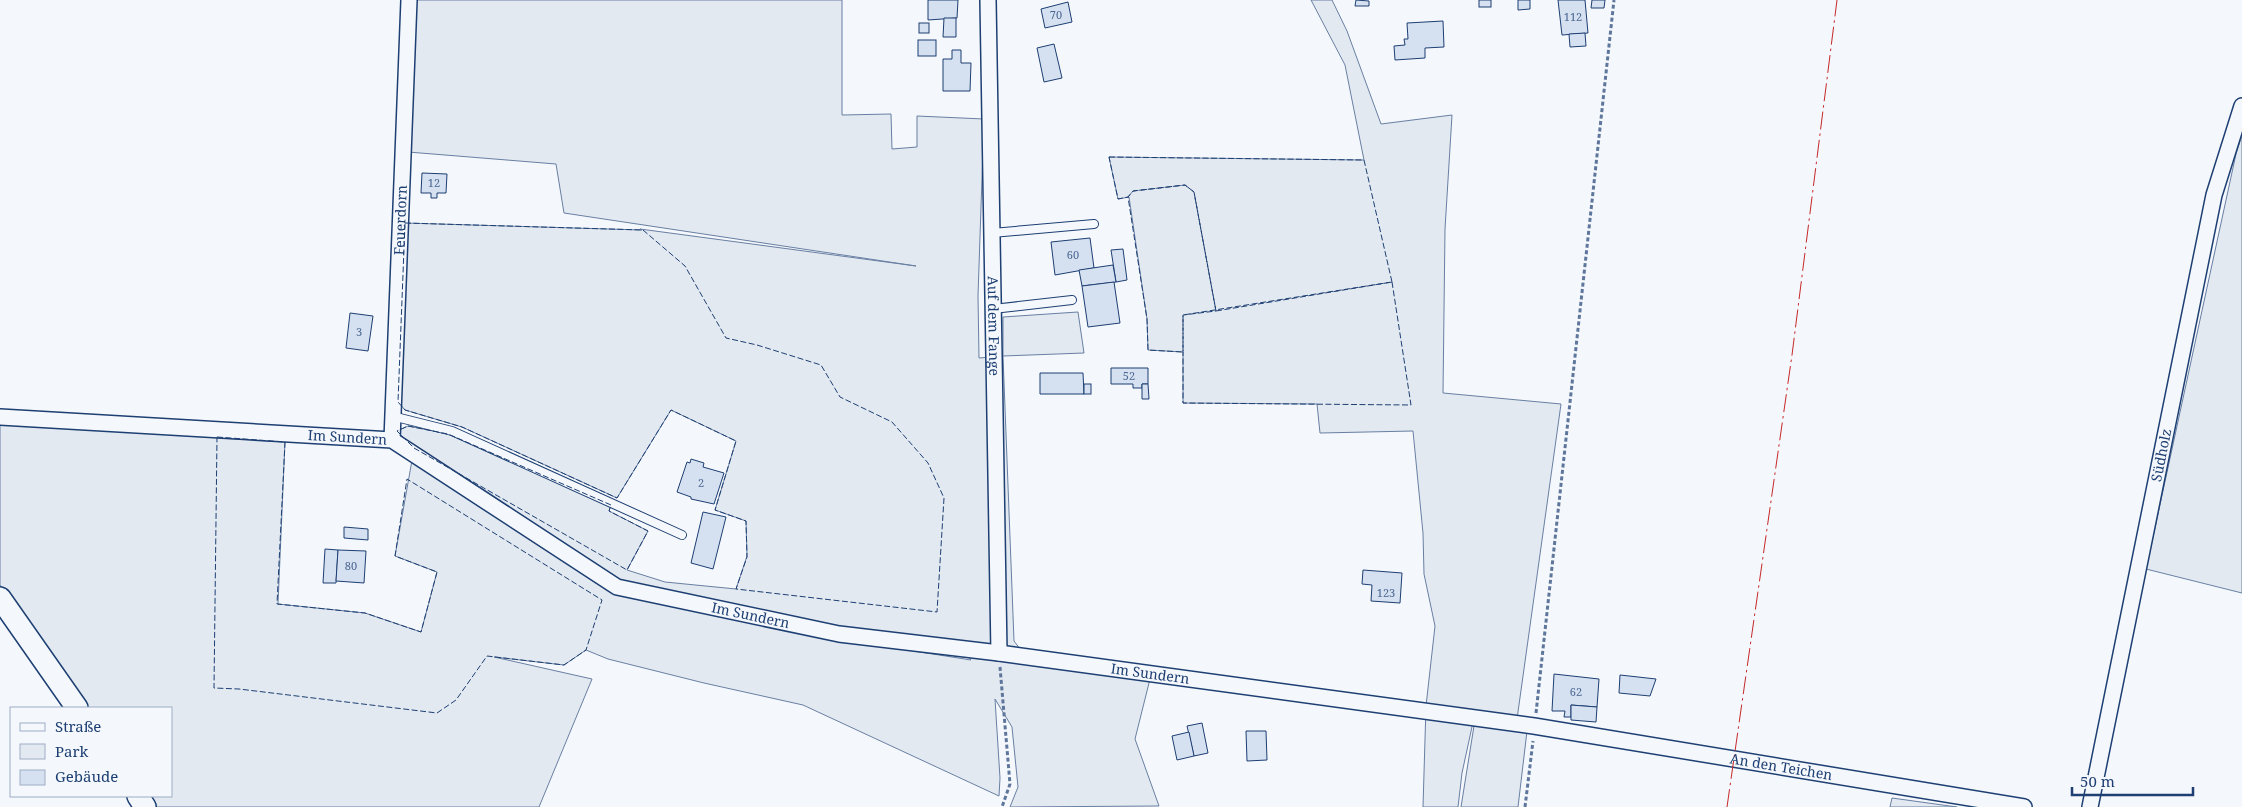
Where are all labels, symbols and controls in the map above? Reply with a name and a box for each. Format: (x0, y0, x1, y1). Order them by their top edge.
house number: 70 (1050, 7, 1062, 22)
house number: 112 (1564, 9, 1582, 24)
house number: 12 (428, 175, 440, 190)
street label: Feuerdorn (389, 185, 411, 256)
house number: 60 (1067, 247, 1079, 262)
street label: Auf dem Fange (984, 276, 1004, 376)
house number: 3 (356, 324, 362, 339)
house number: 52 (1123, 368, 1135, 383)
street label: Im Sundern (307, 425, 388, 449)
street label: Südholz (2146, 427, 2175, 483)
house number: 2 (698, 475, 704, 490)
house number: 80 (345, 558, 357, 573)
house number: 123 (1377, 585, 1395, 600)
street label: Im Sundern (710, 597, 791, 632)
street label: Im Sundern (1110, 658, 1191, 688)
house number: 62 (1570, 684, 1582, 699)
legend (10, 707, 172, 797)
text: Straße (55, 716, 101, 736)
text: Park (55, 741, 89, 761)
street label: An den Teichen (1729, 749, 1834, 784)
scale bar (2072, 764, 2193, 796)
text: Gebäude (55, 766, 118, 786)
text: 50 m (2080, 771, 2115, 791)

